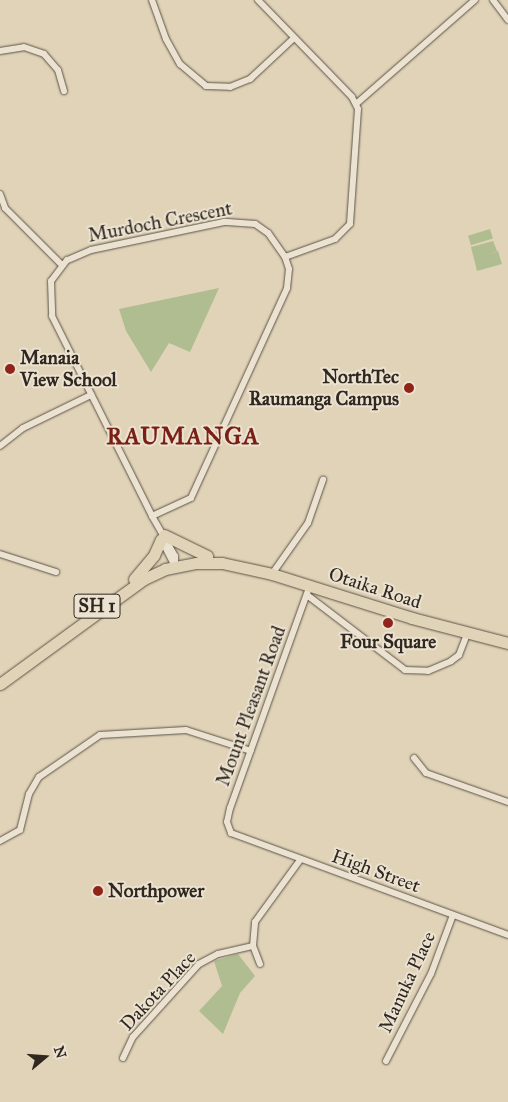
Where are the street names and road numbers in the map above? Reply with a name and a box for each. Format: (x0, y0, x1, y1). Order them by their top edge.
street label: Murdoch Crescent (86, 197, 234, 247)
street label: Otaika Road (326, 562, 424, 614)
road number: SH 1 (73, 590, 121, 622)
street label: Mount Pleasant Road (211, 623, 291, 789)
street label: High Street (329, 844, 423, 898)
street label: Manuka Place (374, 928, 440, 1036)
street label: Dakota Place (116, 947, 200, 1035)

